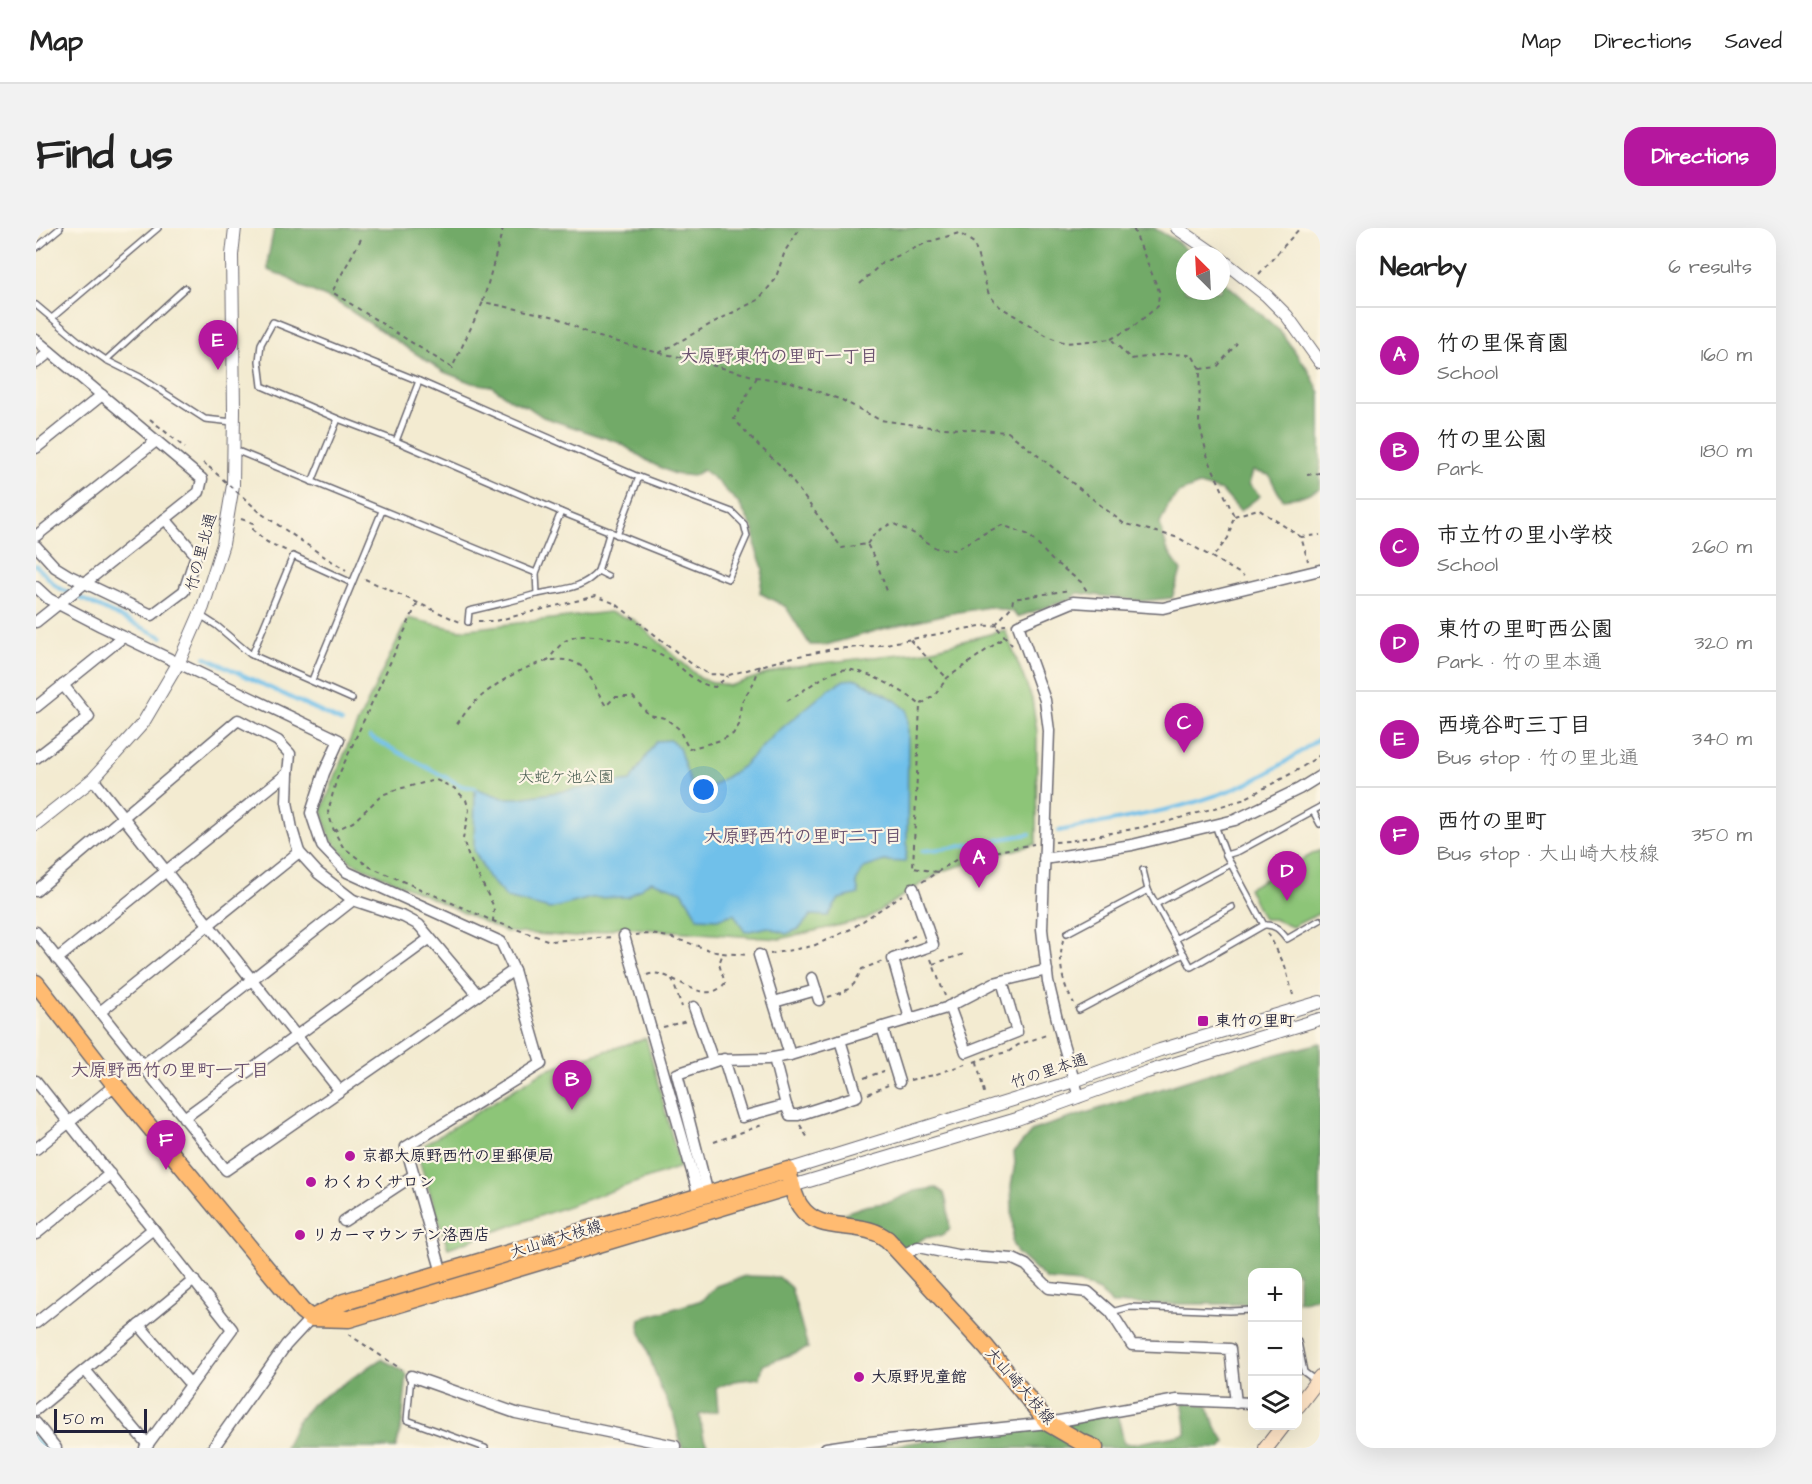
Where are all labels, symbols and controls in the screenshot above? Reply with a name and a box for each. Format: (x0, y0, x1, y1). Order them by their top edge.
text: Map (30, 22, 83, 61)
text: Map (1521, 27, 1561, 56)
text: Directions (1594, 27, 1692, 56)
text: Saved (1725, 27, 1782, 56)
text: Find us (36, 127, 173, 185)
button: Directions (1624, 127, 1776, 186)
north arrow (1176, 246, 1230, 300)
text: Nearby (1380, 249, 1467, 285)
text: 6 results (1668, 253, 1752, 281)
pin: E (198, 320, 237, 370)
text: 竹の里保育園 (1437, 328, 1569, 359)
text: A (1393, 341, 1406, 369)
text: 160 m (1701, 341, 1752, 369)
district label: 大原野東竹の里町一丁目 (680, 344, 878, 369)
text: School (1437, 359, 1498, 387)
text: 竹の里公園 (1437, 424, 1547, 455)
text: B (1392, 437, 1407, 465)
text: 180 m (1700, 437, 1752, 465)
text: Park (1437, 455, 1483, 483)
street label: 竹の里北通 (180, 511, 222, 593)
text: 市立竹の里小学校 (1437, 520, 1613, 551)
text: C (1392, 533, 1407, 561)
text: 260 m (1692, 533, 1752, 561)
text: School (1437, 551, 1498, 579)
text: 東竹の里町西公園 (1437, 614, 1613, 645)
text: D (1393, 629, 1406, 657)
text: 320 m (1694, 629, 1752, 657)
text: Park · 竹の里本通 (1437, 648, 1602, 676)
pin: C (1164, 704, 1204, 753)
text: 西境谷町三丁目 (1437, 710, 1591, 741)
text: E (1394, 725, 1405, 753)
text: 340 m (1692, 725, 1752, 753)
text: Bus stop · 竹の里北通 (1437, 744, 1639, 772)
park label: 大蛇ケ池公園 (518, 766, 614, 788)
your location (689, 775, 718, 804)
text: 西竹の里町 (1437, 806, 1547, 837)
text: F (1393, 821, 1406, 849)
text: 350 m (1691, 821, 1752, 849)
district label: 大原野西竹の里町二丁目 (704, 824, 902, 849)
pin: A (960, 838, 998, 888)
text: Bus stop · 大山崎大枝線 (1437, 840, 1659, 868)
pin: D (1268, 852, 1306, 901)
place label: 東竹の里町 (1215, 1010, 1295, 1032)
marker: 東竹の里町 (1196, 1014, 1210, 1028)
street label: 竹の里本通 (1008, 1048, 1090, 1094)
district label: 大原野西竹の里町一丁目 (71, 1058, 269, 1083)
pin: B (552, 1060, 592, 1110)
pin: F (146, 1120, 186, 1170)
place label: 京都大原野西竹の里郵便局 (362, 1145, 554, 1167)
marker: 京都大原野西竹の里郵便局 (343, 1149, 357, 1163)
place label: わくわくサロン (323, 1171, 435, 1193)
marker: わくわくサロン (304, 1175, 318, 1189)
street label: 大山崎大枝線 (507, 1214, 605, 1264)
place label: リカーマウンテン洛西店 (312, 1224, 490, 1246)
marker: リカーマウンテン洛西店 (293, 1228, 307, 1242)
map controls (1248, 1268, 1302, 1430)
button: + (1248, 1268, 1302, 1322)
button: − (1248, 1322, 1302, 1376)
street label: 大山崎大枝線 (980, 1343, 1060, 1429)
place label: 大原野児童館 (871, 1366, 967, 1388)
marker: 大原野児童館 (852, 1370, 866, 1384)
button: layers (1248, 1376, 1302, 1430)
scale bar (54, 1406, 147, 1434)
text: 50 m (63, 1408, 103, 1430)

